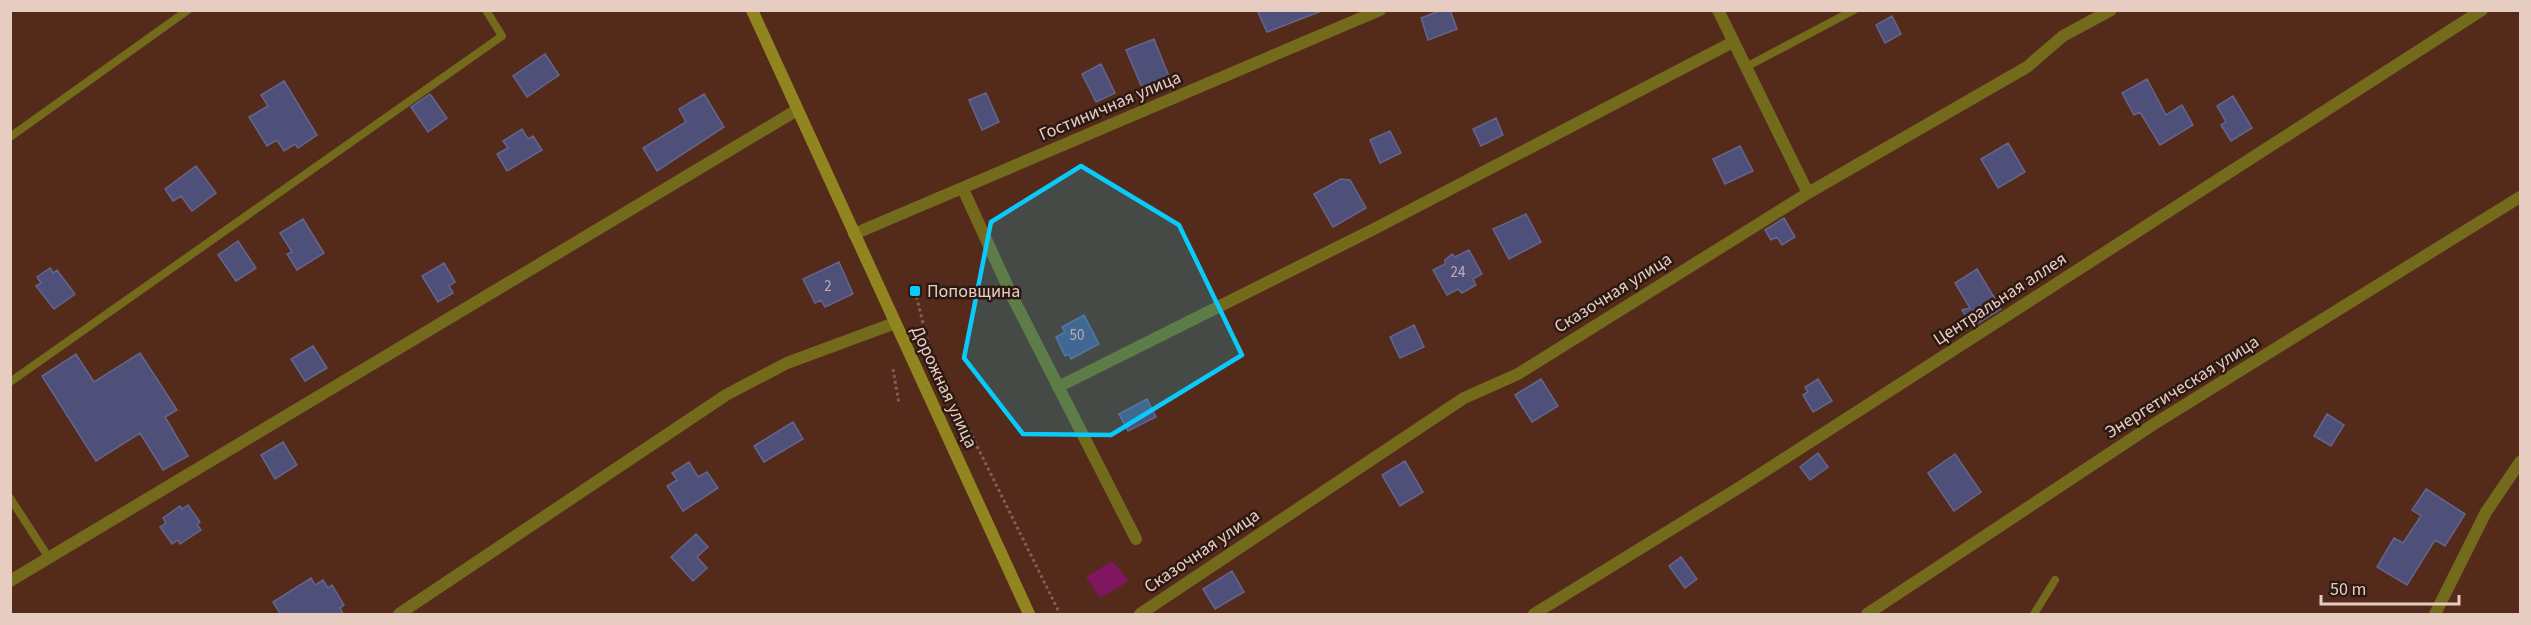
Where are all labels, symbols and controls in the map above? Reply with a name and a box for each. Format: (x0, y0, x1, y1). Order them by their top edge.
street label: Гостиничная улица (1035, 65, 1185, 147)
street label: Центральная аллея (1928, 246, 2072, 352)
street label: Сказочная улица (1549, 247, 1677, 339)
house number: 24 (1451, 262, 1466, 283)
house number: 2 (824, 276, 832, 297)
place label: Поповщина (927, 279, 1020, 304)
marker: Поповщина (908, 284, 922, 298)
street label: Дорожная улица (905, 322, 983, 452)
house number: 50 (1070, 325, 1084, 346)
street label: Энергетическая улица (2100, 329, 2264, 445)
street label: Сказочная улица (1139, 503, 1265, 599)
scale bar (2321, 568, 2459, 606)
text: 50 m (2330, 577, 2366, 602)

